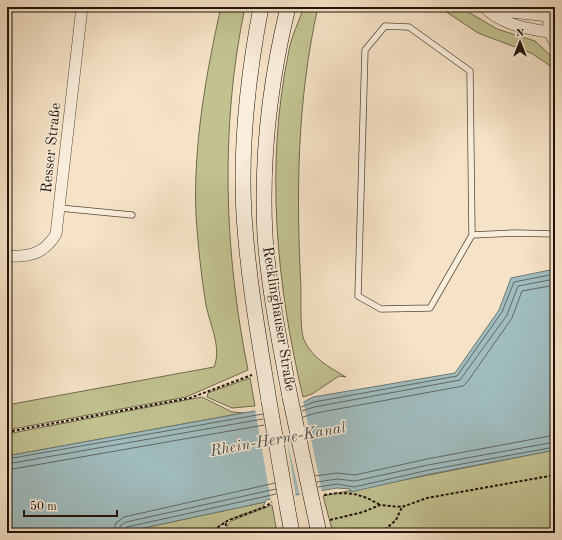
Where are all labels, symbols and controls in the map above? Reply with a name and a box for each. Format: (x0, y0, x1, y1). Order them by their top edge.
north arrow (500, 22, 540, 62)
text: N (516, 28, 525, 39)
street label: Resser Straße (40, 102, 64, 194)
street label: Recklinghauser Straße (259, 245, 297, 393)
water label: Rhein-Herne-Kanal (208, 420, 347, 460)
scale bar (24, 492, 117, 518)
text: 50 m (30, 500, 57, 513)

